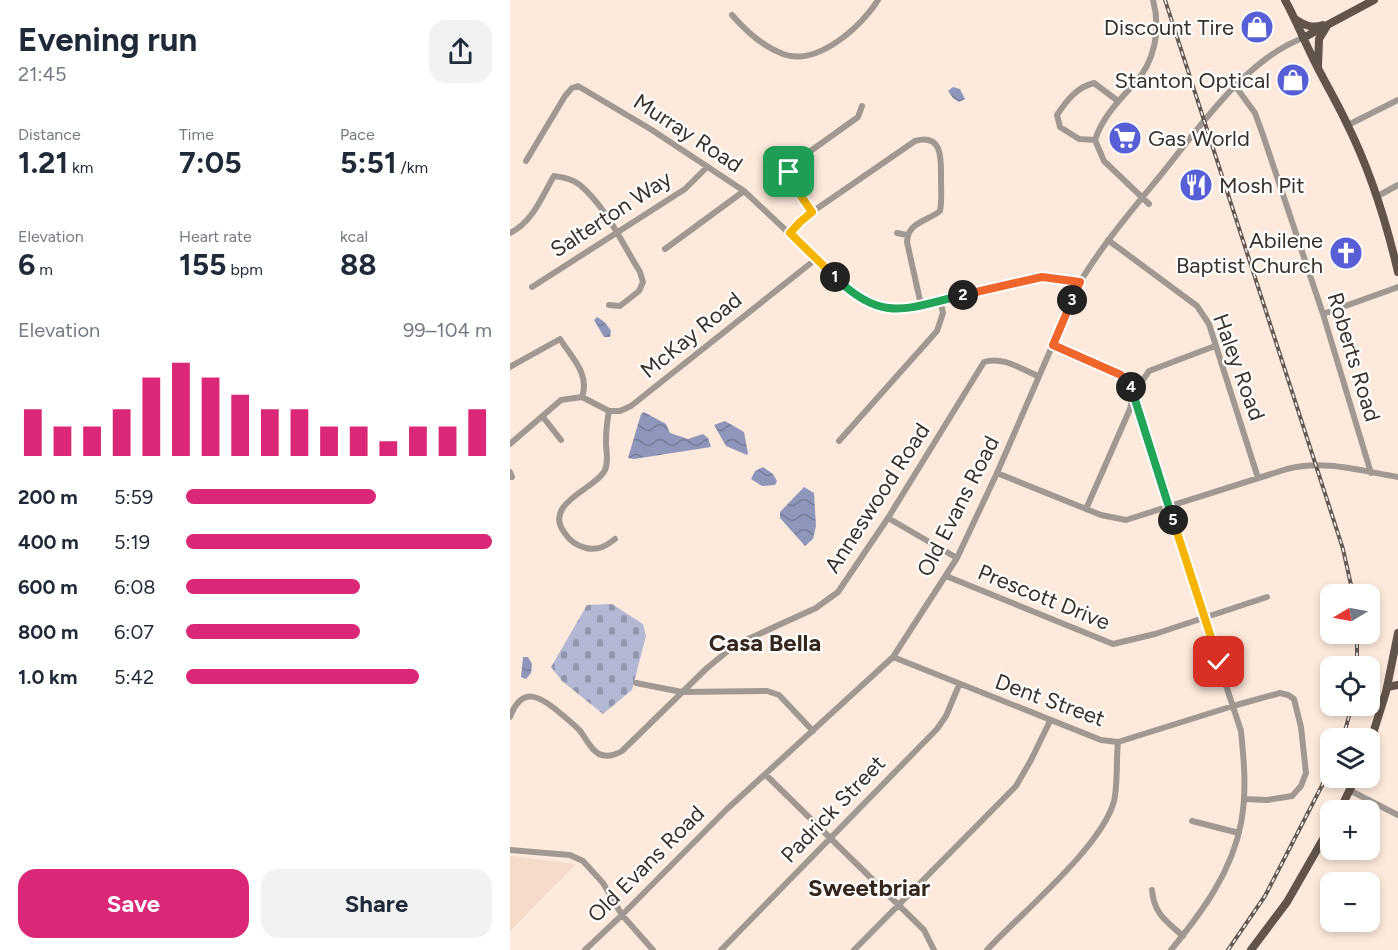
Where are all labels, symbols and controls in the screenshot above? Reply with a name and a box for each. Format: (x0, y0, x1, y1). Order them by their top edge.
shop icon: Discount Tire (1239, 9, 1275, 45)
place label: Discount Tire (1104, 14, 1234, 41)
text: Evening run (18, 20, 197, 59)
button: share (429, 20, 492, 83)
text: 21:45 (18, 62, 66, 86)
shop icon: Stanton Optical (1275, 62, 1311, 98)
place label: Stanton Optical (1115, 67, 1270, 94)
street label: Murray Road (628, 88, 748, 178)
supermarket icon: Gas World (1107, 120, 1143, 156)
text: Distance (18, 125, 81, 144)
text: Time (179, 125, 214, 144)
text: Pace (340, 125, 375, 144)
place label: Gas World (1148, 125, 1250, 152)
text: 1.21 (18, 144, 68, 181)
text: 7:05 (179, 144, 242, 181)
text: 5:51 (340, 144, 397, 181)
pin (763, 146, 814, 197)
icon: arrive (772, 155, 805, 188)
text: km (68, 158, 93, 177)
text: /km (397, 158, 428, 177)
street label: Salterton Way (545, 165, 677, 263)
restaurant icon: Mosh Pit (1178, 167, 1214, 203)
place label: Mosh Pit (1219, 172, 1305, 199)
text: Elevation (18, 227, 84, 246)
text: Heart rate (179, 227, 252, 246)
text: kcal (340, 227, 368, 246)
place label: Abilene Baptist Church (1176, 227, 1323, 279)
church icon: Abilene Baptist Church (1328, 235, 1364, 271)
text: 6 (18, 246, 35, 283)
text: 155 (179, 246, 227, 283)
text: 88 (340, 246, 377, 283)
text: m (35, 260, 53, 279)
text: bpm (227, 260, 263, 279)
pin: 1 (820, 262, 850, 292)
text: 1 (832, 267, 838, 286)
pin: 2 (948, 280, 978, 310)
text: 2 (958, 285, 968, 304)
pin: 3 (1057, 285, 1087, 315)
street label: McKay Road (635, 286, 747, 384)
street label: Roberts Road (1322, 289, 1386, 425)
text: 3 (1068, 290, 1076, 309)
street label: Haley Road (1207, 310, 1271, 424)
text: Elevation (18, 318, 100, 342)
text: 99–104 m (403, 318, 492, 342)
pin: 4 (1116, 372, 1146, 402)
text: 4 (1126, 377, 1136, 396)
street label: Anneswood Road (819, 418, 935, 578)
street label: Old Evans Road (911, 431, 1005, 581)
text: 200 m (18, 485, 78, 509)
text: 5:59 (114, 485, 153, 509)
pin: 5 (1158, 505, 1188, 535)
text: 5 (1168, 510, 1178, 529)
text: 400 m (18, 530, 79, 554)
text: 5:19 (114, 530, 150, 554)
street label: Prescott Drive (974, 558, 1114, 636)
text: 600 m (18, 575, 78, 599)
text: 6:08 (114, 575, 155, 599)
north arrow (1320, 584, 1380, 644)
map controls (1320, 584, 1380, 932)
text: 800 m (18, 620, 78, 644)
text: 6:07 (114, 620, 154, 644)
district label: Casa Bella (709, 628, 821, 657)
pin (1193, 636, 1244, 687)
icon: check (1202, 645, 1235, 678)
button: locate (1320, 656, 1380, 716)
text: 1.0 km (18, 665, 77, 689)
text: 5:42 (114, 665, 154, 689)
street label: Dent Street (991, 668, 1109, 732)
button: layers (1320, 728, 1380, 788)
street label: Padrick Street (775, 750, 891, 868)
street label: Old Evans Road (582, 800, 710, 928)
button: + (1320, 800, 1380, 860)
button: Save (18, 869, 249, 938)
button: Share (261, 869, 492, 938)
button: − (1320, 872, 1380, 932)
district label: Sweetbriar (808, 873, 930, 902)

